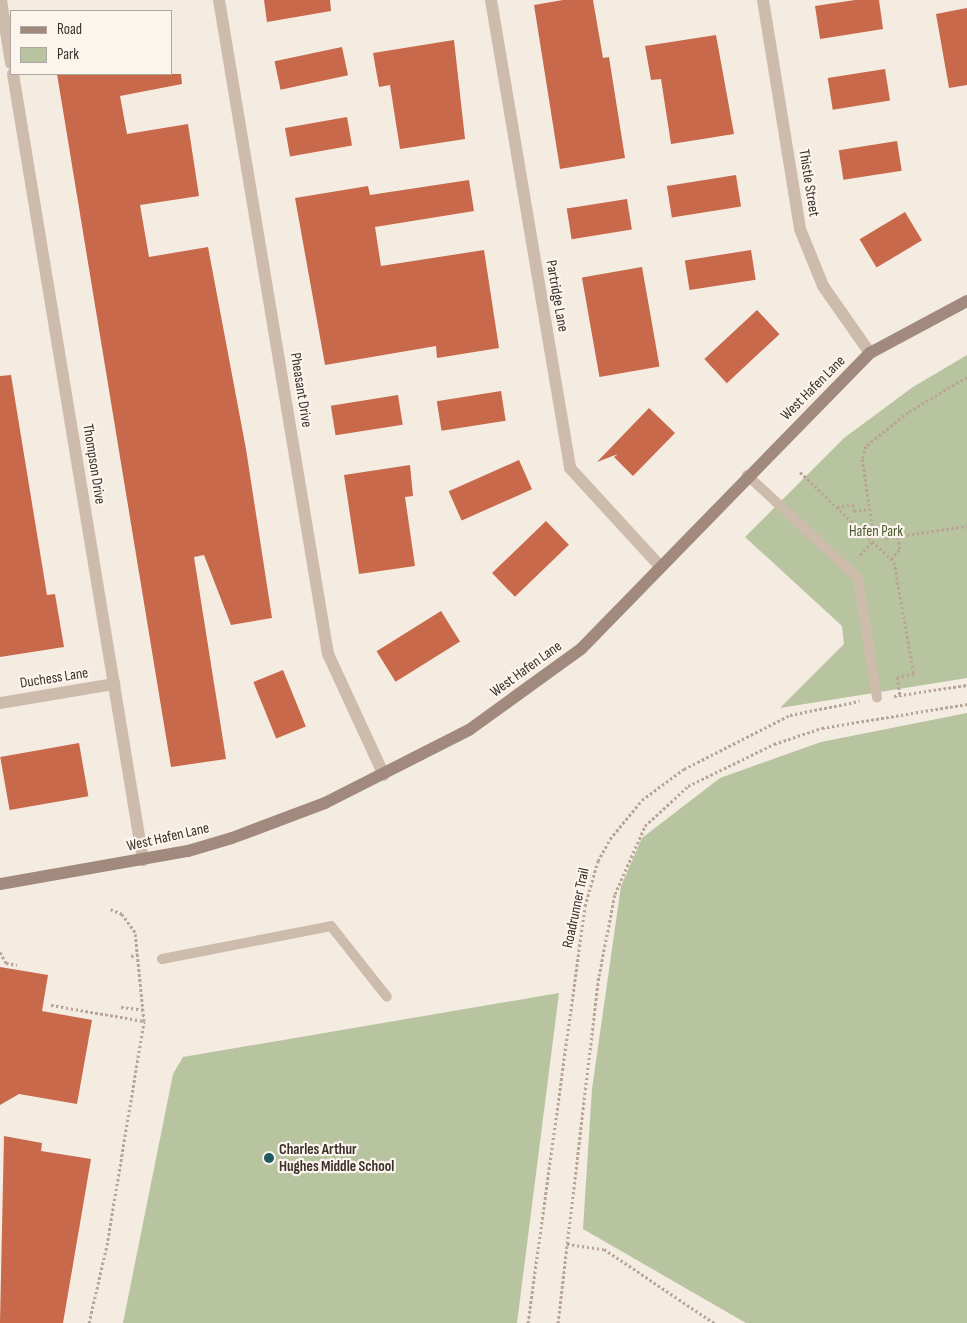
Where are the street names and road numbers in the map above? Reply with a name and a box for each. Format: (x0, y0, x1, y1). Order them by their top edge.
street label: Thistle Street (795, 148, 823, 218)
street label: Partridge Lane (542, 259, 572, 333)
street label: Pheasant Drive (286, 351, 316, 429)
street label: West Hafen Lane (777, 352, 849, 424)
street label: Thompson Drive (79, 423, 109, 505)
street label: West Hafen Lane (487, 637, 565, 701)
street label: Duchess Lane (19, 664, 89, 692)
street label: West Hafen Lane (125, 819, 211, 855)
street label: Roadrunner Trail (559, 866, 593, 950)

